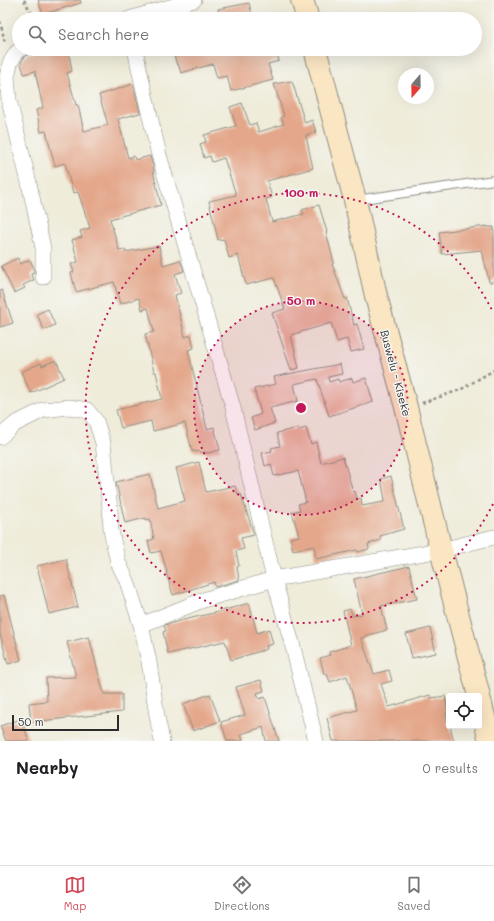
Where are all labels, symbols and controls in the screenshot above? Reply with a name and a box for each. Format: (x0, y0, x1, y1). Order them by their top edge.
search box (12, 12, 482, 56)
icon: search (26, 23, 48, 45)
text: Search here (58, 24, 149, 44)
north arrow (398, 68, 434, 104)
text: 100 m (284, 184, 318, 200)
text: 50 m (287, 292, 315, 308)
street label: Buswelu - Kiseke (377, 328, 415, 418)
centre of rings (294, 401, 308, 415)
map controls (446, 693, 482, 729)
button: locate (446, 693, 482, 729)
scale bar (12, 713, 119, 732)
text: 50 m (18, 714, 44, 729)
text: Nearby (16, 756, 78, 778)
text: 0 results (423, 759, 478, 776)
tab: Map (64, 874, 86, 913)
tab: Directions (214, 874, 270, 913)
tab: Saved (397, 874, 430, 913)

